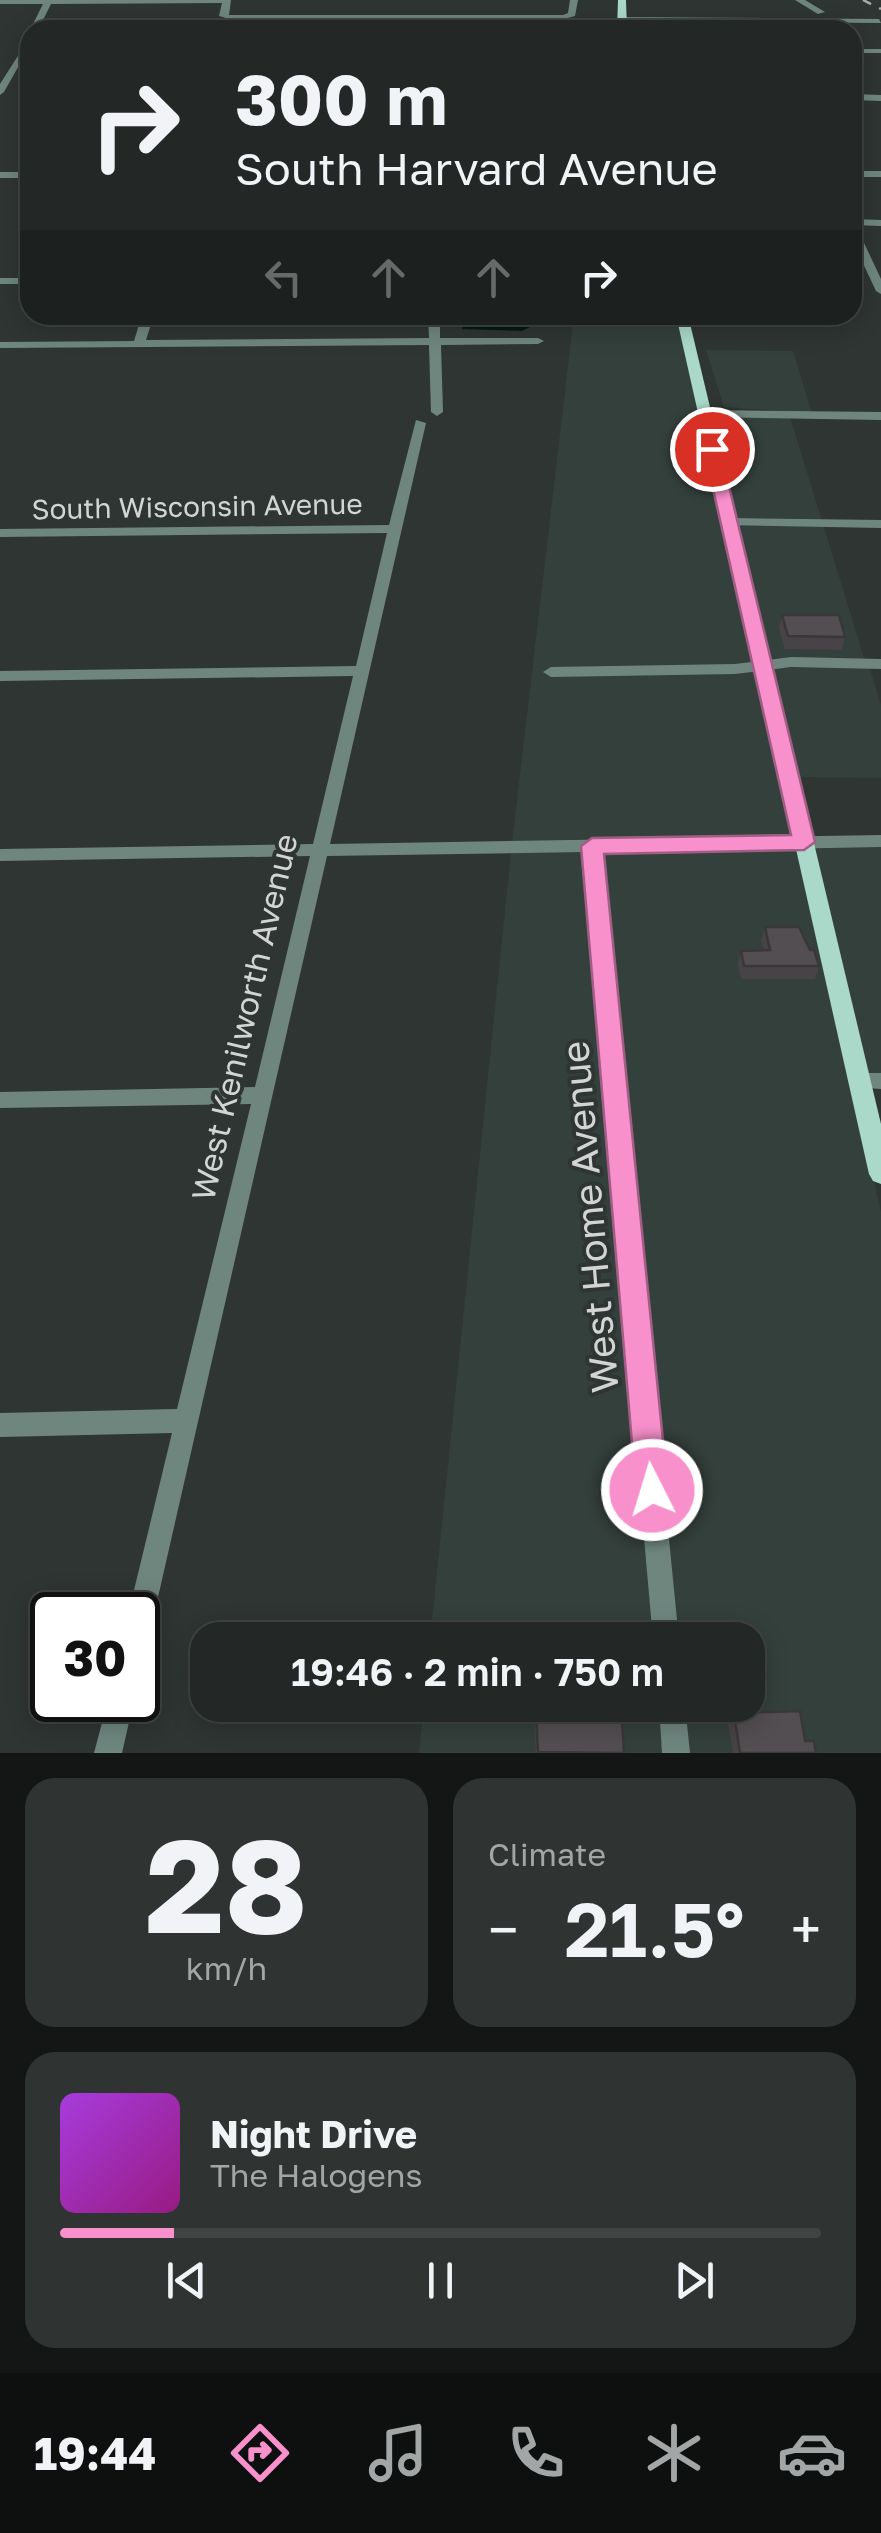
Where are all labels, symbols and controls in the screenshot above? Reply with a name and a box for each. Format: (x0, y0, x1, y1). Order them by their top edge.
text: 300 m (235, 56, 447, 140)
icon: right (70, 60, 200, 190)
text: South Harvard Avenue (235, 141, 718, 195)
icon: left (256, 250, 311, 305)
icon: ahead (361, 250, 416, 305)
icon: ahead (466, 250, 521, 305)
icon: right (571, 250, 626, 305)
pin (670, 407, 755, 492)
icon: arrive (685, 422, 740, 477)
street label: South Wisconsin Avenue (31, 487, 363, 525)
street label: West Kenilworth Avenue (183, 830, 305, 1204)
street label: West Home Avenue (551, 1039, 627, 1395)
position arrow (600, 1438, 704, 1542)
speed limit sign: 30 (30, 1592, 160, 1722)
text: 19:46 · 2 min · 750 m (291, 1649, 664, 1694)
text: 28 (145, 1806, 308, 1962)
text: Climate (488, 1835, 606, 1873)
text: 21.5° (564, 1883, 745, 1974)
text: − (488, 1896, 518, 1962)
text: + (791, 1896, 821, 1962)
text: km/h (186, 1949, 267, 1987)
text: Night Drive (210, 2111, 417, 2156)
text: The Halogens (210, 2156, 422, 2194)
icon: previous (159, 2253, 214, 2308)
icon: pause (413, 2253, 468, 2308)
icon: next (667, 2253, 722, 2308)
icon: directions (225, 2418, 295, 2488)
icon: music (363, 2418, 433, 2488)
icon: phone (501, 2418, 571, 2488)
icon: climate (639, 2418, 709, 2488)
icon: car (777, 2418, 847, 2488)
text: 19:44 (34, 2426, 156, 2480)

